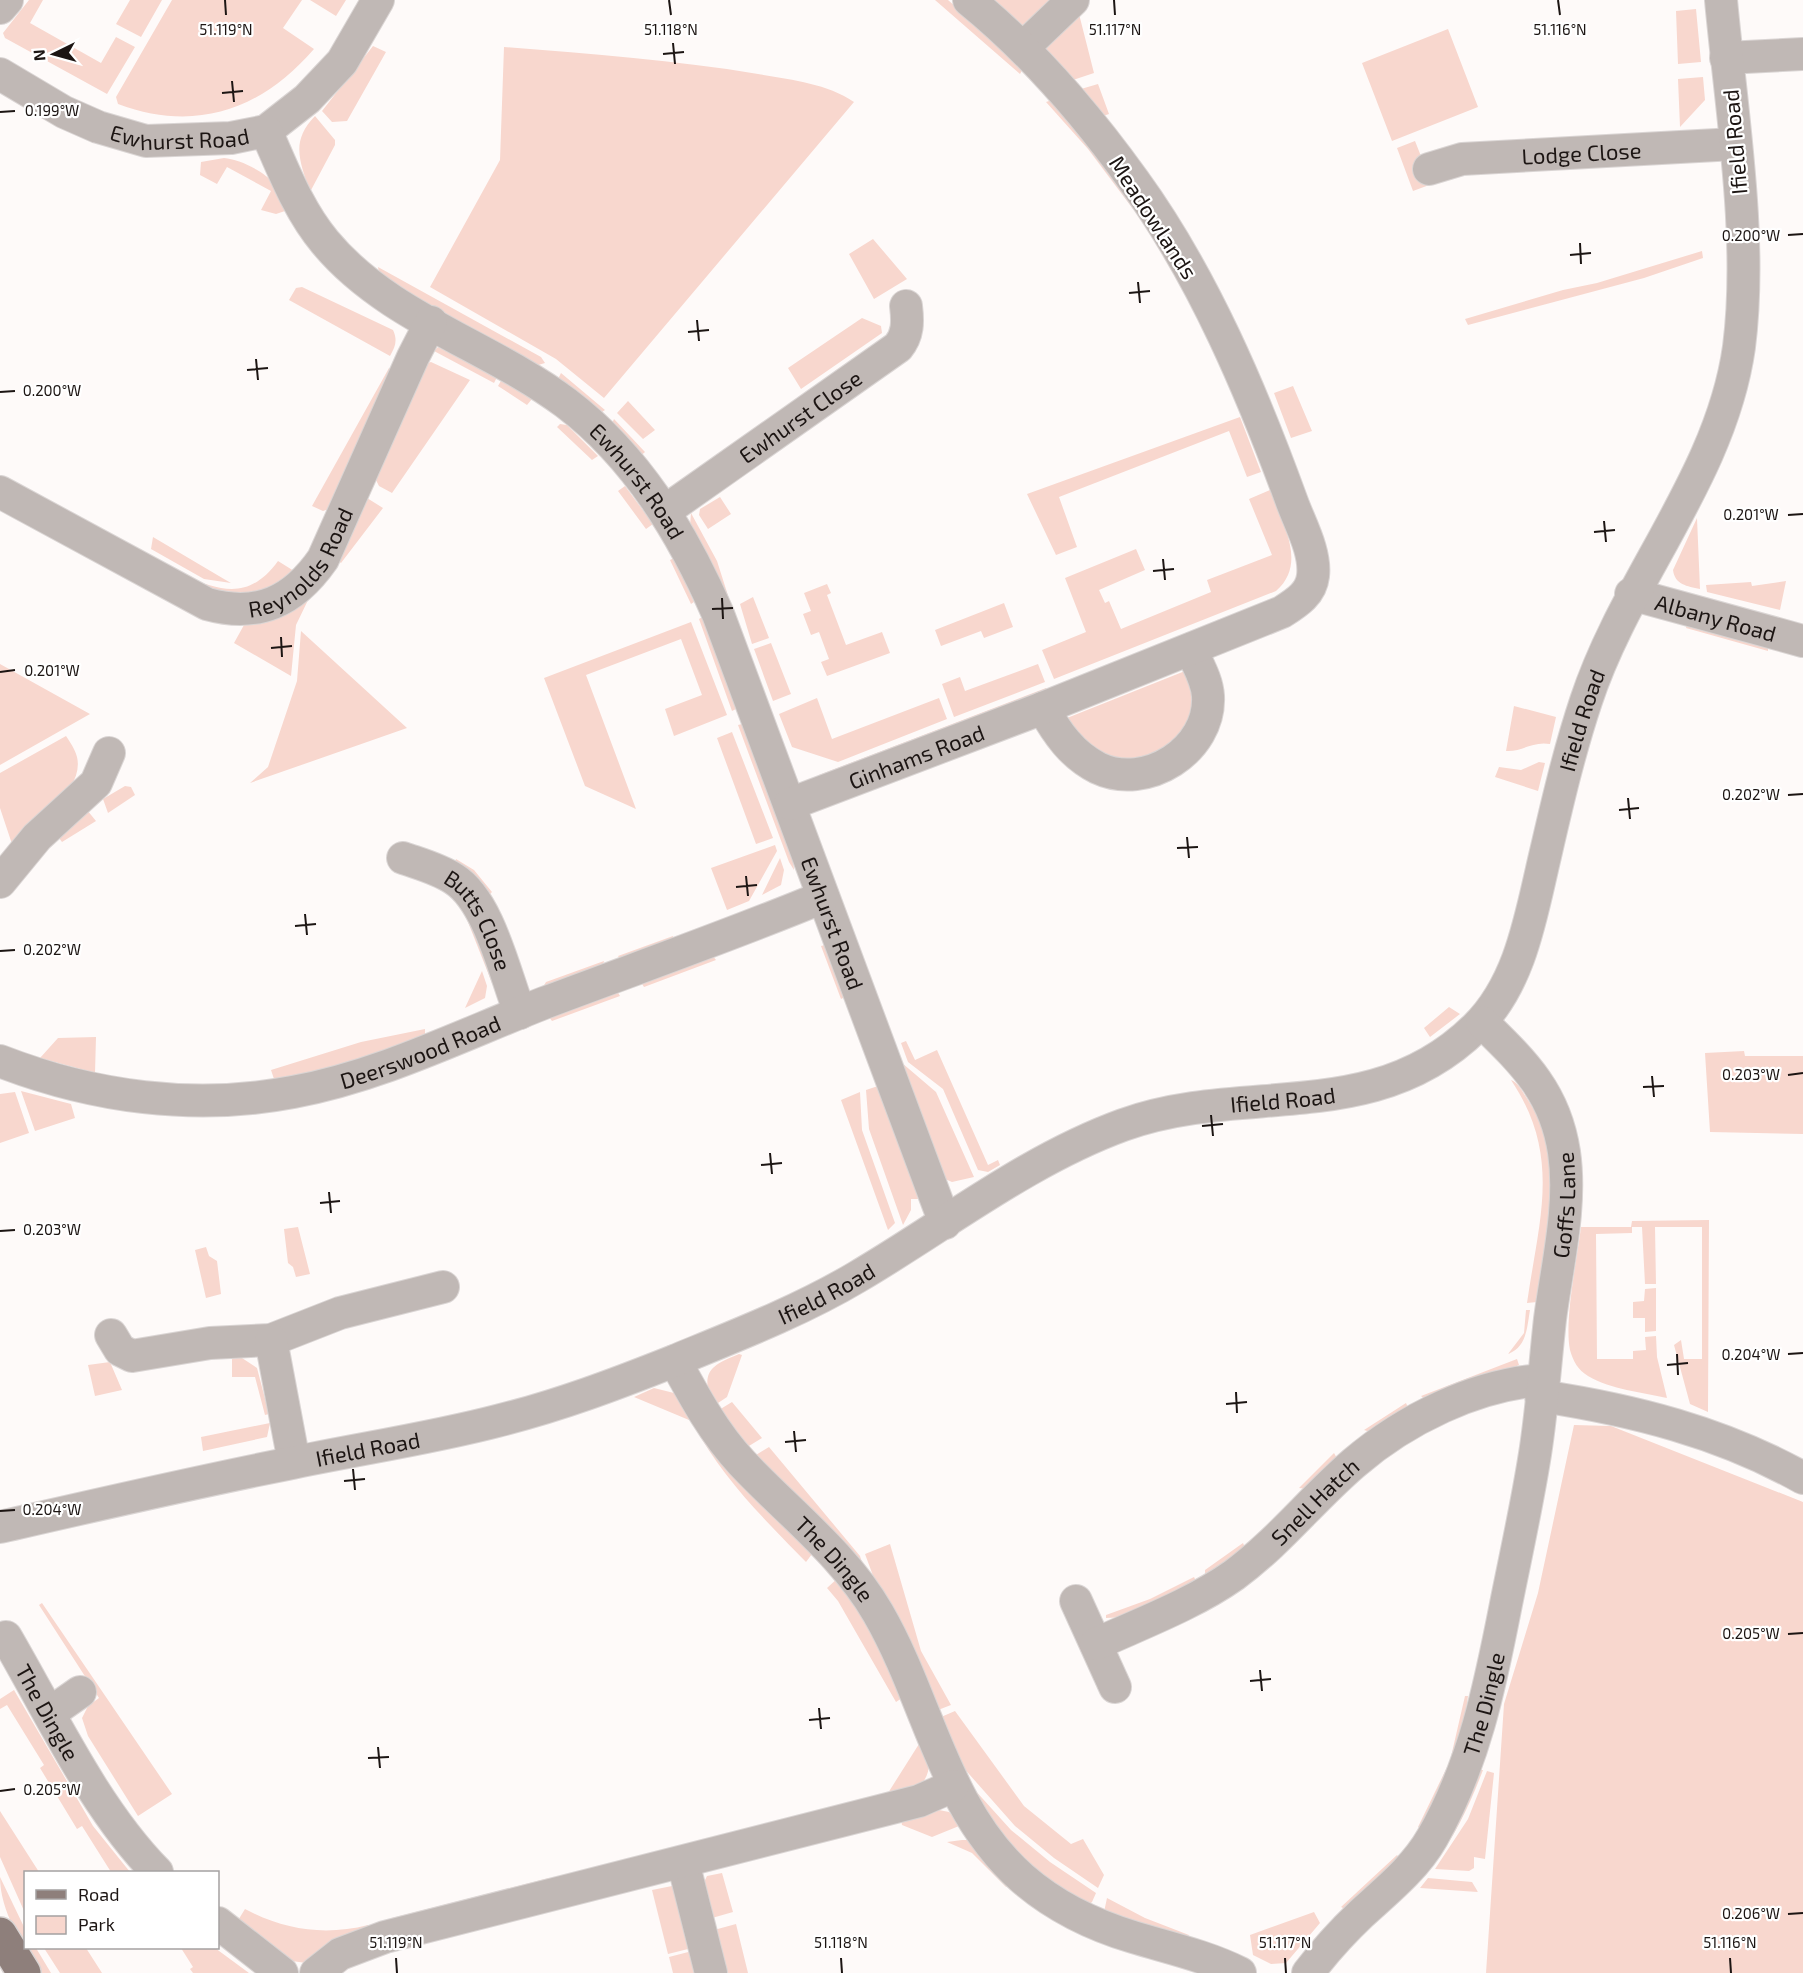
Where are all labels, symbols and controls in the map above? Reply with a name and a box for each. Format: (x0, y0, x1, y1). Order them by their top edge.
text: 51.119°N (199, 20, 253, 38)
text: 51.118°N (644, 20, 698, 38)
text: 51.117°N (1089, 20, 1141, 38)
text: 51.116°N (1533, 20, 1587, 38)
north arrow (24, 24, 84, 84)
text: N (29, 49, 49, 62)
street label: Ifield Road (1716, 88, 1752, 196)
text: 0.199°W (25, 101, 79, 119)
street label: Ewhurst Road (107, 118, 251, 154)
street label: Lodge Close (1521, 136, 1642, 169)
street label: Meadowlands (1105, 151, 1203, 283)
text: 0.200°W (1722, 226, 1780, 244)
street label: Ewhurst Close (734, 364, 866, 468)
text: 0.200°W (23, 381, 81, 399)
street label: Ewhurst Road (585, 417, 691, 543)
street label: Reynolds Road (246, 503, 357, 622)
text: 0.201°W (1723, 505, 1779, 523)
street label: Albany Road (1652, 588, 1779, 646)
text: 0.201°W (24, 661, 80, 679)
street label: Ifield Road (1553, 665, 1609, 774)
street label: Ginhams Road (845, 719, 988, 794)
text: 0.202°W (1722, 785, 1780, 803)
street label: Ewhurst Road (797, 853, 870, 993)
street label: Butts Close (440, 864, 517, 974)
text: 0.202°W (23, 940, 81, 958)
street label: Deerswood Road (337, 1009, 504, 1093)
text: 0.203°W (1722, 1065, 1780, 1083)
street label: Ifield Road (1229, 1081, 1337, 1117)
street label: Goffs Lane (1547, 1151, 1579, 1260)
text: 0.203°W (23, 1220, 81, 1238)
street label: Ifield Road (774, 1257, 879, 1329)
text: 0.204°W (1722, 1345, 1780, 1363)
street label: Ifield Road (313, 1426, 422, 1471)
street label: Snell Hatch (1265, 1452, 1364, 1550)
text: 0.204°W (23, 1500, 81, 1518)
street label: The Dingle (790, 1510, 880, 1606)
text: 0.205°W (1722, 1624, 1780, 1642)
street label: The Dingle (1457, 1650, 1509, 1759)
street label: The Dingle (11, 1659, 85, 1765)
text: 0.205°W (23, 1780, 81, 1798)
legend (24, 1871, 219, 1949)
text: Road (78, 1883, 119, 1905)
text: 0.206°W (1722, 1904, 1780, 1922)
text: Park (78, 1913, 115, 1935)
text: 51.119°N (369, 1933, 423, 1951)
text: 51.118°N (814, 1933, 868, 1951)
text: 51.117°N (1259, 1933, 1311, 1951)
text: 51.116°N (1703, 1933, 1757, 1951)

